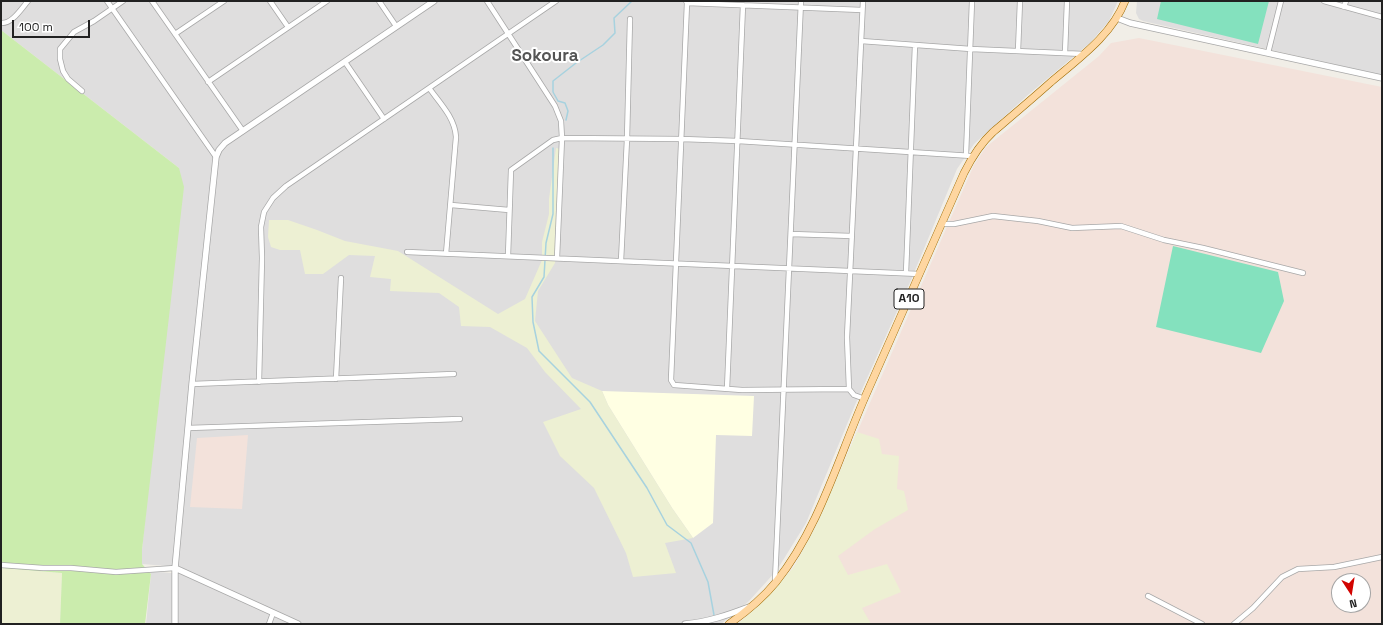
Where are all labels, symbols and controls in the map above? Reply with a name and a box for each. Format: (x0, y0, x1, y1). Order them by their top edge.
scale bar (14, 12, 92, 38)
text: 100 m (19, 19, 53, 35)
district label: Sokoura (511, 46, 579, 66)
road number: A10 (894, 289, 924, 309)
north arrow (1331, 573, 1371, 613)
text: N (1348, 596, 1358, 611)

